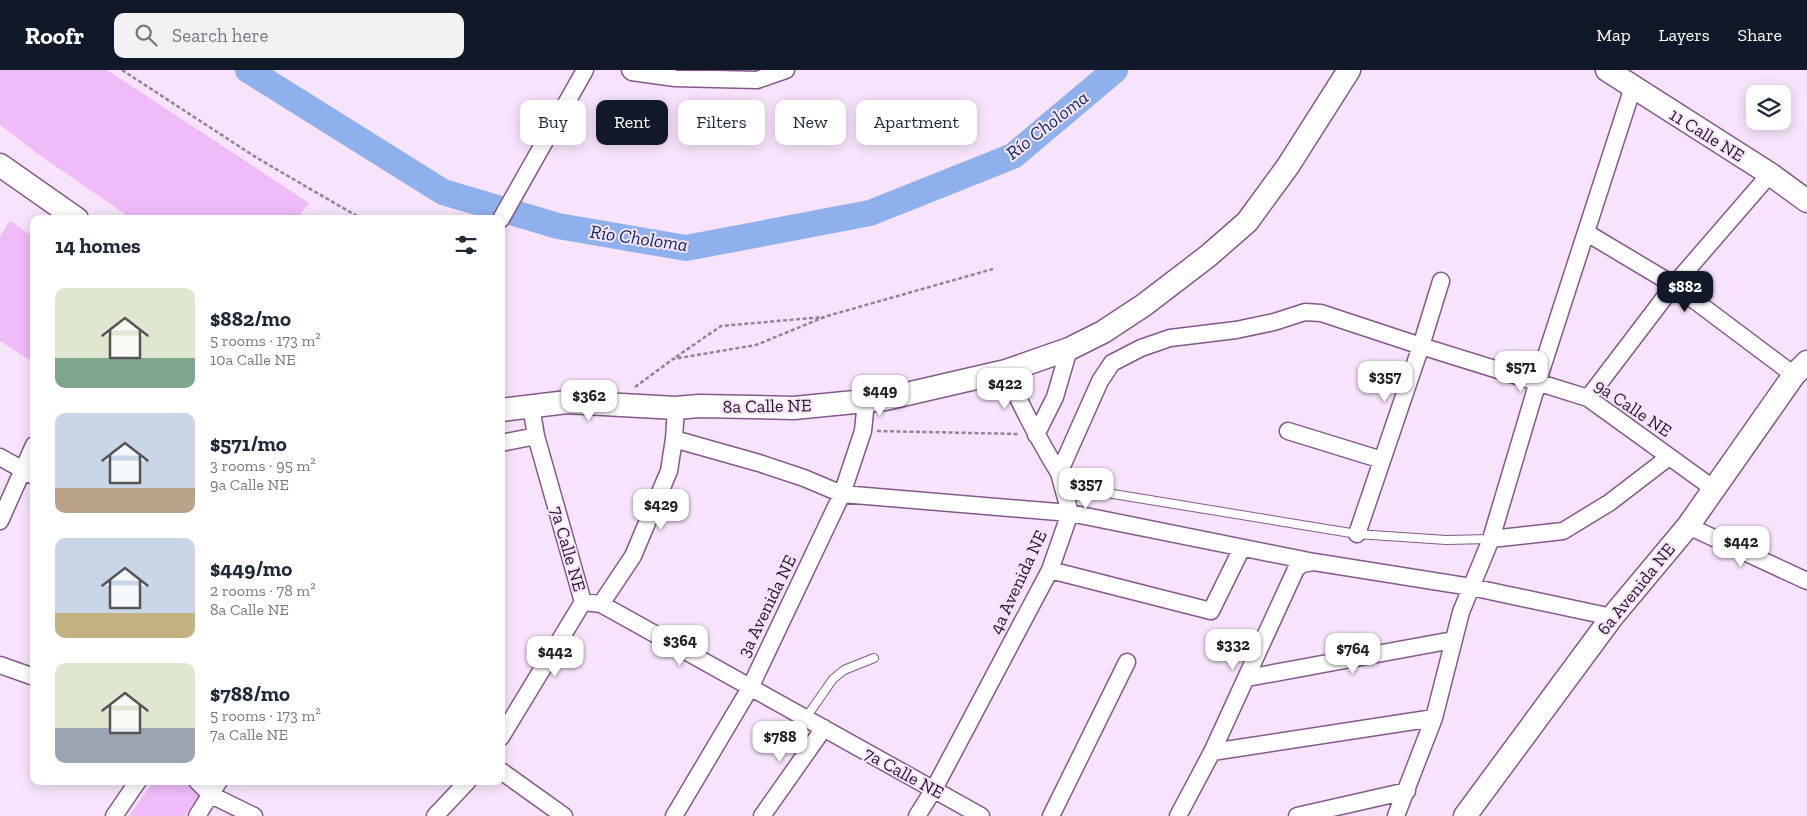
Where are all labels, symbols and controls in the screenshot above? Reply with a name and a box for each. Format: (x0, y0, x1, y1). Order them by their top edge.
search box (114, 13, 464, 58)
text: Roofr (25, 21, 84, 50)
icon: search (132, 21, 160, 49)
text: Search here (172, 24, 268, 47)
text: Map (1596, 24, 1631, 46)
text: Layers (1659, 24, 1710, 46)
text: Share (1738, 24, 1782, 46)
map controls (1746, 85, 1791, 130)
button: layers (1746, 85, 1791, 130)
water label: Río Choloma (1001, 86, 1093, 164)
chip: Buy (520, 100, 586, 145)
chip: Rent (596, 100, 668, 145)
chip: Filters (678, 100, 765, 145)
chip: New (775, 100, 846, 145)
chip: Apartment (856, 100, 977, 145)
street label: 11 Calle NE (1665, 103, 1749, 167)
water label: Río Choloma (589, 220, 689, 256)
icon: filters (452, 231, 480, 259)
text: 14 homes (55, 233, 141, 258)
pin: $882 (1655, 270, 1715, 313)
text: $882 (1668, 277, 1702, 296)
text: $882/mo (210, 306, 291, 331)
icon: home (95, 308, 155, 368)
text: 5 rooms · 173 m² (210, 331, 321, 350)
text: 10a Calle NE (210, 350, 296, 369)
pin: $571 (1491, 350, 1551, 393)
text: $571 (1506, 357, 1536, 376)
pin: $357 (1355, 360, 1415, 403)
text: $357 (1369, 367, 1401, 386)
pin: $422 (975, 368, 1035, 410)
pin: $449 (850, 374, 910, 417)
text: $422 (988, 374, 1022, 393)
street label: 9a Calle NE (1590, 374, 1676, 442)
pin: $362 (559, 380, 619, 422)
text: $449 (863, 381, 897, 400)
text: $362 (572, 386, 606, 405)
street label: 8a Calle NE (722, 394, 812, 418)
text: $571/mo (210, 431, 287, 456)
icon: home (95, 433, 155, 493)
text: 3 rooms · 95 m² (210, 456, 316, 475)
pin: $357 (1056, 468, 1116, 510)
text: $357 (1070, 474, 1102, 493)
text: 9a Calle NE (210, 475, 289, 494)
pin: $429 (631, 488, 691, 531)
text: $429 (644, 495, 678, 514)
street label: 7a Calle NE (545, 504, 591, 594)
pin: $442 (1711, 526, 1771, 568)
street label: 4a Avenida NE (984, 527, 1052, 637)
text: $442 (1724, 532, 1758, 551)
street label: 6a Avenida NE (1592, 539, 1680, 639)
street label: 3a Avenida NE (733, 551, 801, 661)
text: $449/mo (210, 556, 292, 581)
icon: home (95, 558, 155, 618)
text: 2 rooms · 78 m² (210, 581, 316, 600)
text: 8a Calle NE (210, 600, 289, 619)
pin: $364 (650, 624, 710, 667)
pin: $332 (1203, 628, 1263, 671)
text: $364 (663, 631, 697, 650)
pin: $764 (1323, 632, 1383, 675)
text: $332 (1216, 635, 1250, 654)
pin: $442 (525, 636, 585, 678)
text: $764 (1336, 639, 1370, 658)
text: $442 (538, 642, 572, 661)
text: $788/mo (210, 681, 290, 706)
icon: home (95, 683, 155, 743)
text: 5 rooms · 173 m² (210, 706, 321, 725)
pin: $788 (750, 720, 810, 763)
text: 7a Calle NE (210, 725, 288, 744)
text: $788 (763, 727, 797, 746)
street label: 7a Calle NE (860, 742, 948, 804)

